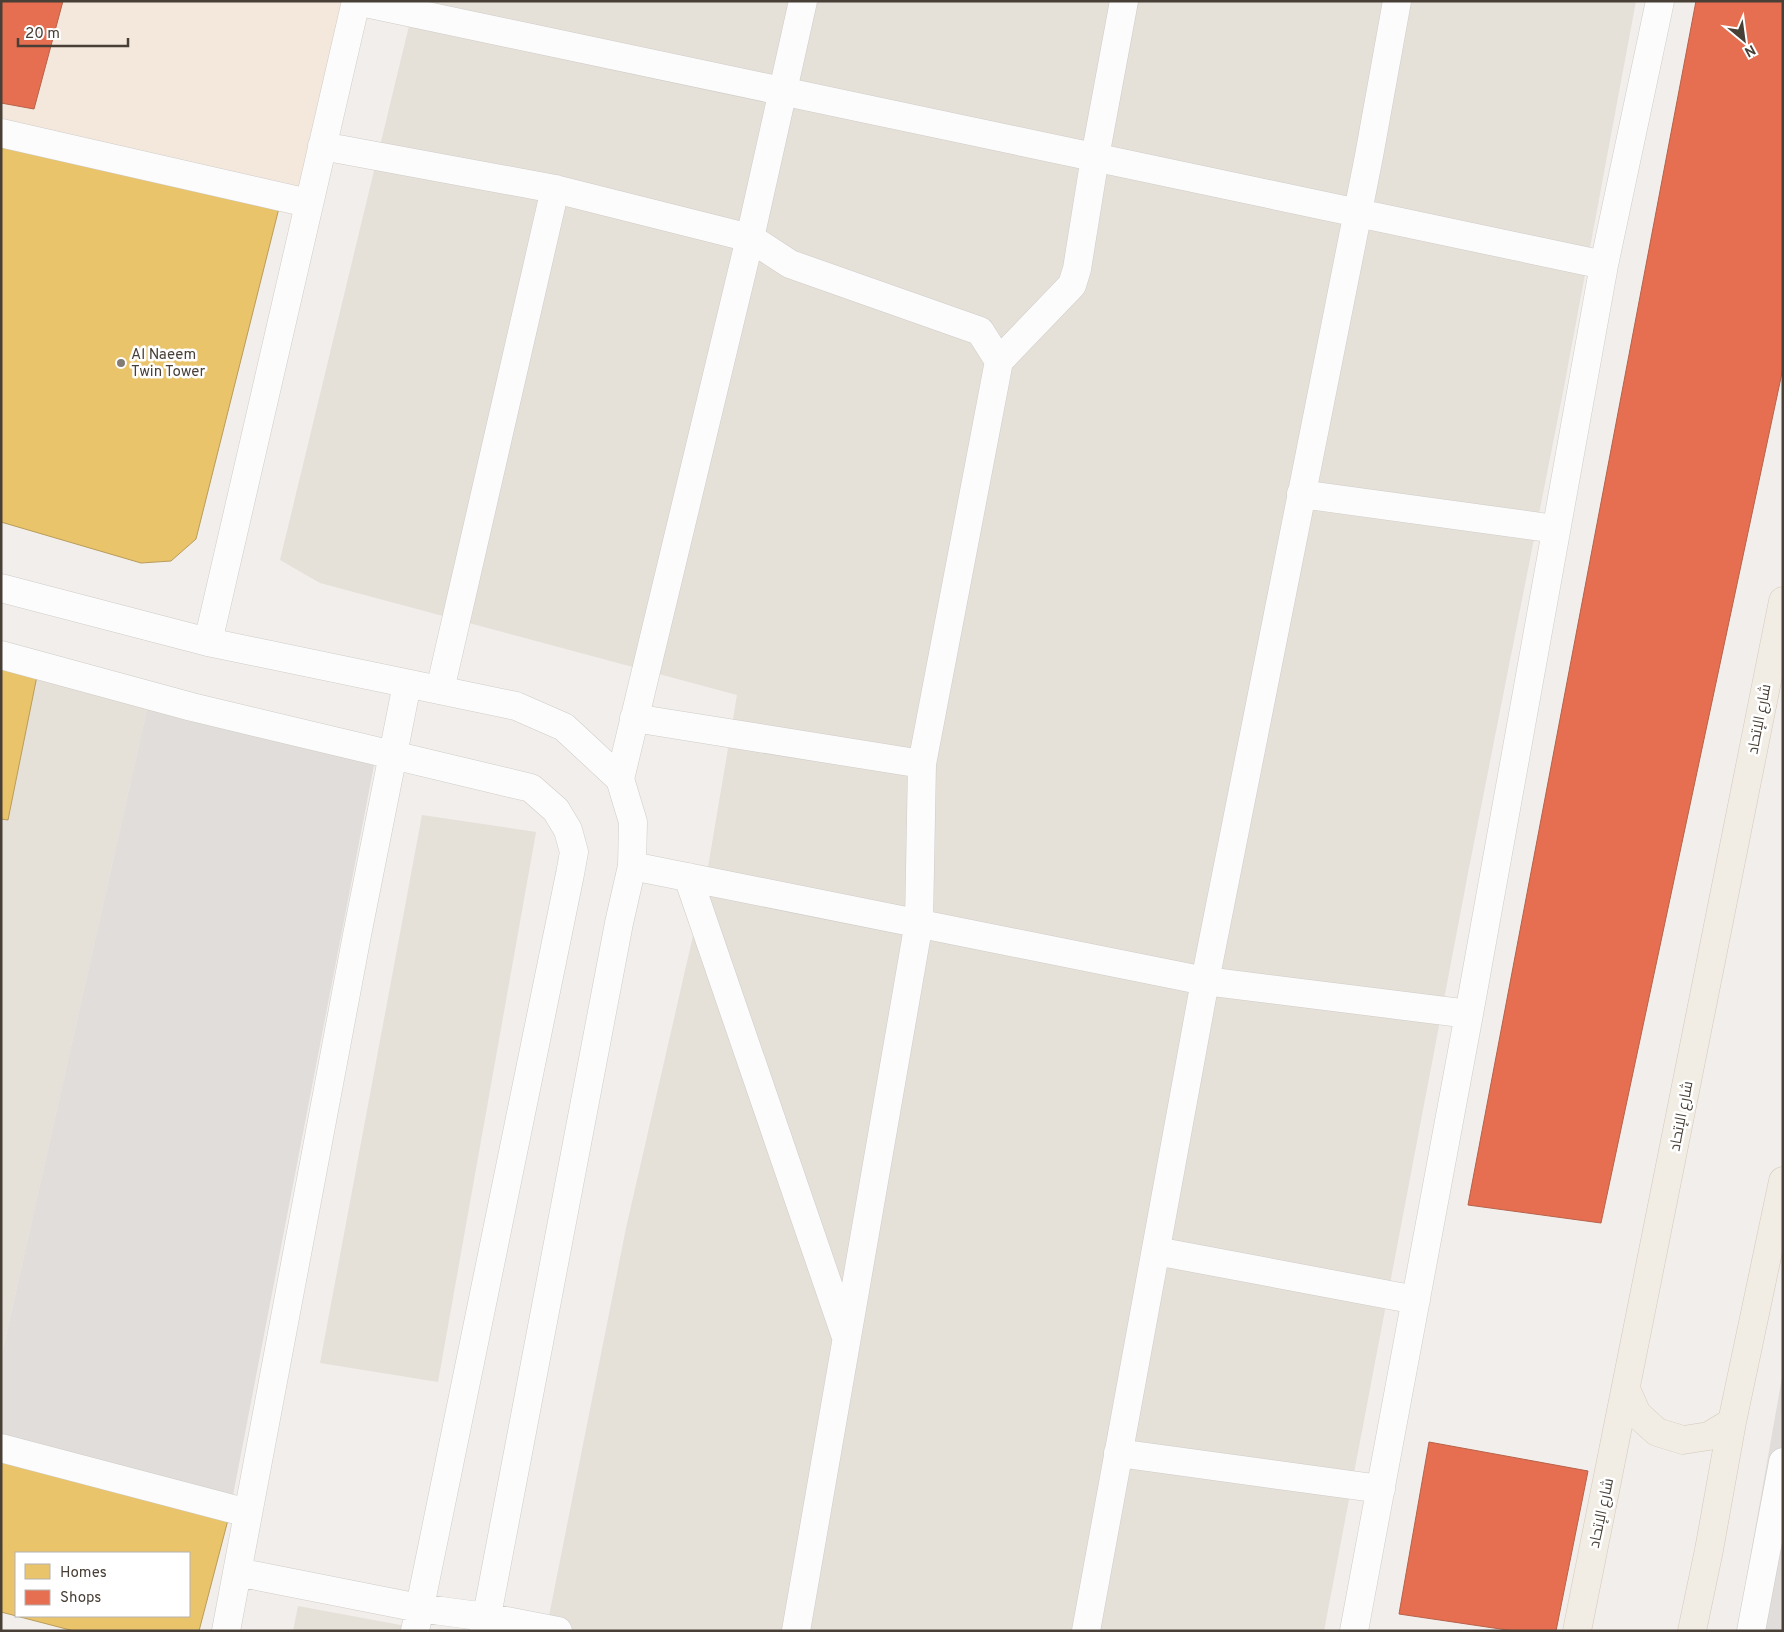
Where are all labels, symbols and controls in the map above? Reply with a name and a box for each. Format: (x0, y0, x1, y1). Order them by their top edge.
scale bar (18, 15, 128, 47)
north arrow (1719, 15, 1769, 65)
text: 20 m (25, 25, 60, 44)
text: N (1741, 40, 1758, 60)
place label: Al Naeem Twin Tower (131, 346, 205, 382)
marker: Al Naeem Twin Tower (115, 357, 127, 369)
street label: شارع الإتحاد (1744, 683, 1777, 756)
street label: شارع الإتحاد (1666, 1080, 1699, 1153)
street label: شارع الإتحاد (1586, 1477, 1619, 1550)
legend (15, 1552, 190, 1617)
text: Homes (60, 1564, 107, 1583)
text: Shops (60, 1589, 101, 1608)

